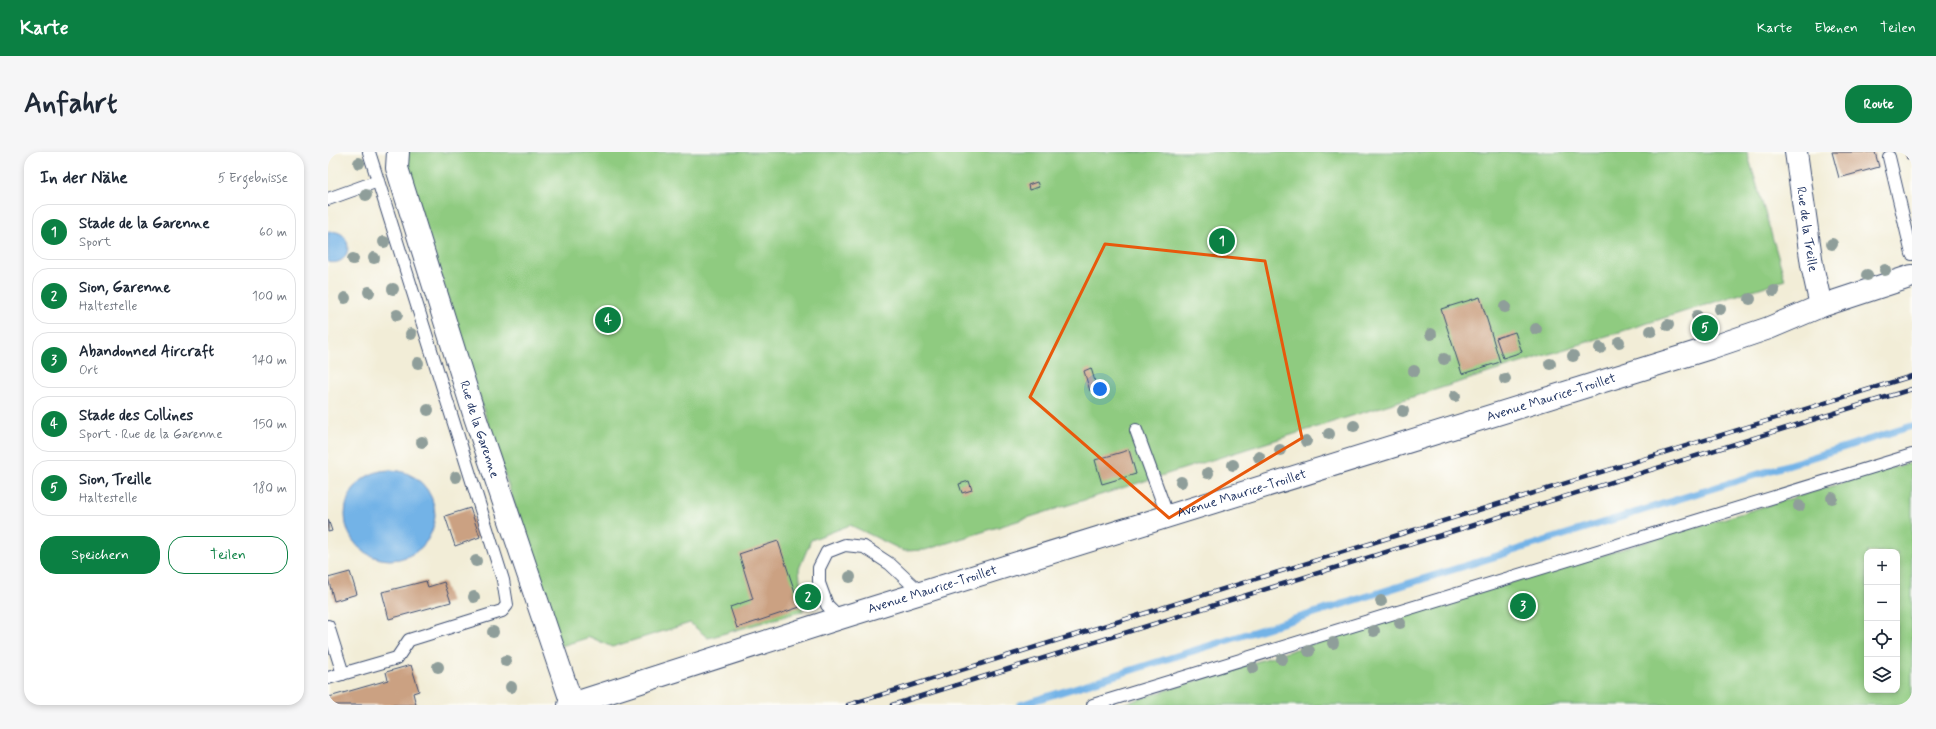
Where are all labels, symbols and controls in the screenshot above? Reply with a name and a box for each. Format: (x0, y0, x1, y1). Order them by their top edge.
text: Karte (20, 16, 69, 41)
text: Karte (1757, 19, 1792, 37)
text: Ebenen (1814, 19, 1858, 37)
text: Teilen (1880, 19, 1916, 37)
button: Route (1845, 85, 1912, 123)
text: Anfahrt (24, 86, 117, 123)
text: In der Nähe (40, 167, 128, 189)
text: 5 Ergebnisse (218, 170, 288, 187)
street label: Rue de la Treille (1793, 186, 1822, 273)
text: Stade de la Garenne (79, 214, 210, 234)
text: 1 (51, 224, 57, 241)
text: 60 m (259, 224, 287, 241)
pin: 1 (1209, 226, 1235, 256)
text: Sport (79, 234, 111, 251)
text: Sion, Garenne (79, 278, 171, 298)
text: 2 (51, 288, 57, 305)
text: 100 m (252, 288, 287, 305)
text: Haltestelle (79, 298, 137, 315)
pin: 4 (595, 305, 621, 335)
pin: 5 (1692, 313, 1718, 343)
text: Abandonned Aircraft (79, 342, 214, 362)
text: 3 (51, 352, 57, 369)
text: 140 m (252, 352, 287, 369)
text: Ort (79, 362, 98, 379)
street label: Avenue Maurice-Troillet (1484, 369, 1618, 425)
street label: Rue de la Garenne (456, 378, 503, 480)
your location (1090, 379, 1110, 399)
text: Stade des Collines (79, 406, 193, 426)
text: 4 (50, 416, 58, 433)
text: 150 m (253, 416, 287, 433)
text: Sport · Rue de la Garenne (79, 426, 223, 443)
street label: Avenue Maurice-Troillet (1175, 465, 1309, 521)
text: Sion, Treille (79, 470, 152, 490)
text: 5 (50, 480, 58, 497)
text: 180 m (252, 480, 287, 497)
text: Haltestelle (79, 490, 137, 507)
button: Speichern (40, 536, 160, 574)
button: Teilen (168, 536, 288, 574)
map controls (1864, 549, 1900, 693)
button: + (1864, 549, 1900, 585)
street label: Avenue Maurice-Troillet (865, 561, 999, 617)
pin: 2 (795, 582, 821, 612)
button: − (1864, 585, 1900, 621)
pin: 3 (1510, 591, 1536, 621)
button: locate (1864, 621, 1900, 657)
button: layers (1864, 657, 1900, 693)

